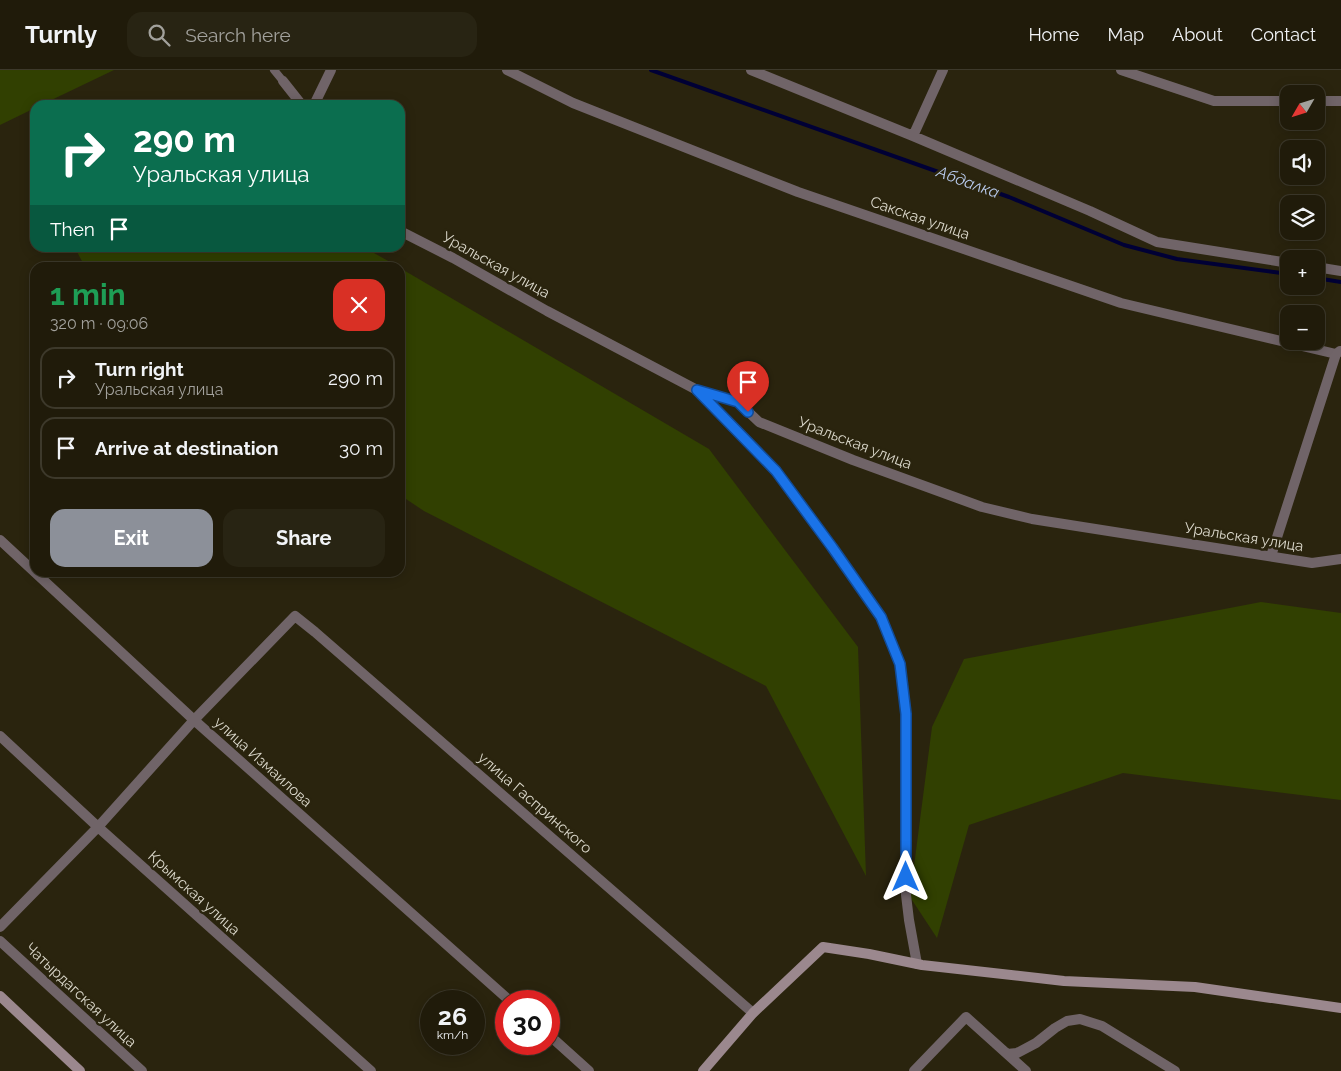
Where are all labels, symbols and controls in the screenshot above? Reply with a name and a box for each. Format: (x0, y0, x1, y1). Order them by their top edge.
search box (127, 12, 477, 57)
text: Turnly (25, 20, 97, 49)
icon: search (145, 21, 173, 49)
text: Search here (185, 24, 291, 46)
text: Home (1028, 24, 1079, 45)
text: Map (1107, 24, 1144, 45)
text: About (1172, 24, 1223, 45)
text: Contact (1251, 24, 1316, 45)
north arrow (1280, 85, 1325, 130)
map controls (1280, 85, 1325, 350)
text: 290 m (133, 119, 236, 160)
icon: right (50, 120, 115, 185)
button: sound (1280, 140, 1325, 185)
text: Уральская улица (133, 161, 309, 187)
water label: Абдалка (933, 162, 1002, 202)
street label: Сакская улица (868, 193, 972, 243)
button: layers (1280, 195, 1325, 240)
icon: arrive (105, 215, 133, 243)
text: Then (50, 218, 95, 240)
street label: Уральская улица (439, 228, 553, 302)
button: + (1280, 250, 1325, 295)
text: 1 min (50, 277, 126, 312)
button: close (333, 279, 385, 331)
button: − (1280, 305, 1325, 350)
text: 320 m · 09:06 (50, 314, 148, 333)
text: Turn right (95, 358, 184, 380)
pin (727, 361, 769, 412)
icon: right (52, 364, 80, 392)
text: 290 m (328, 367, 383, 389)
icon: arrive (734, 368, 762, 396)
text: Уральская улица (95, 380, 223, 399)
street label: Уральская улица (796, 413, 914, 473)
icon: arrive (52, 434, 80, 462)
text: Arrive at destination (95, 437, 279, 459)
text: 30 m (339, 437, 383, 459)
button: Exit (50, 509, 213, 567)
button: Share (223, 509, 385, 567)
street label: Уральская улица (1183, 519, 1305, 555)
street label: улица Измаилова (210, 713, 316, 811)
street label: улица Гаспринского (474, 749, 596, 858)
street label: Крымская улица (144, 847, 244, 939)
position arrow (879, 850, 931, 902)
street label: Чатырдагская улица (22, 939, 140, 1051)
speed limit sign: 30 (495, 990, 560, 1055)
text: 26 (438, 1001, 467, 1031)
text: km/h (437, 1028, 468, 1042)

